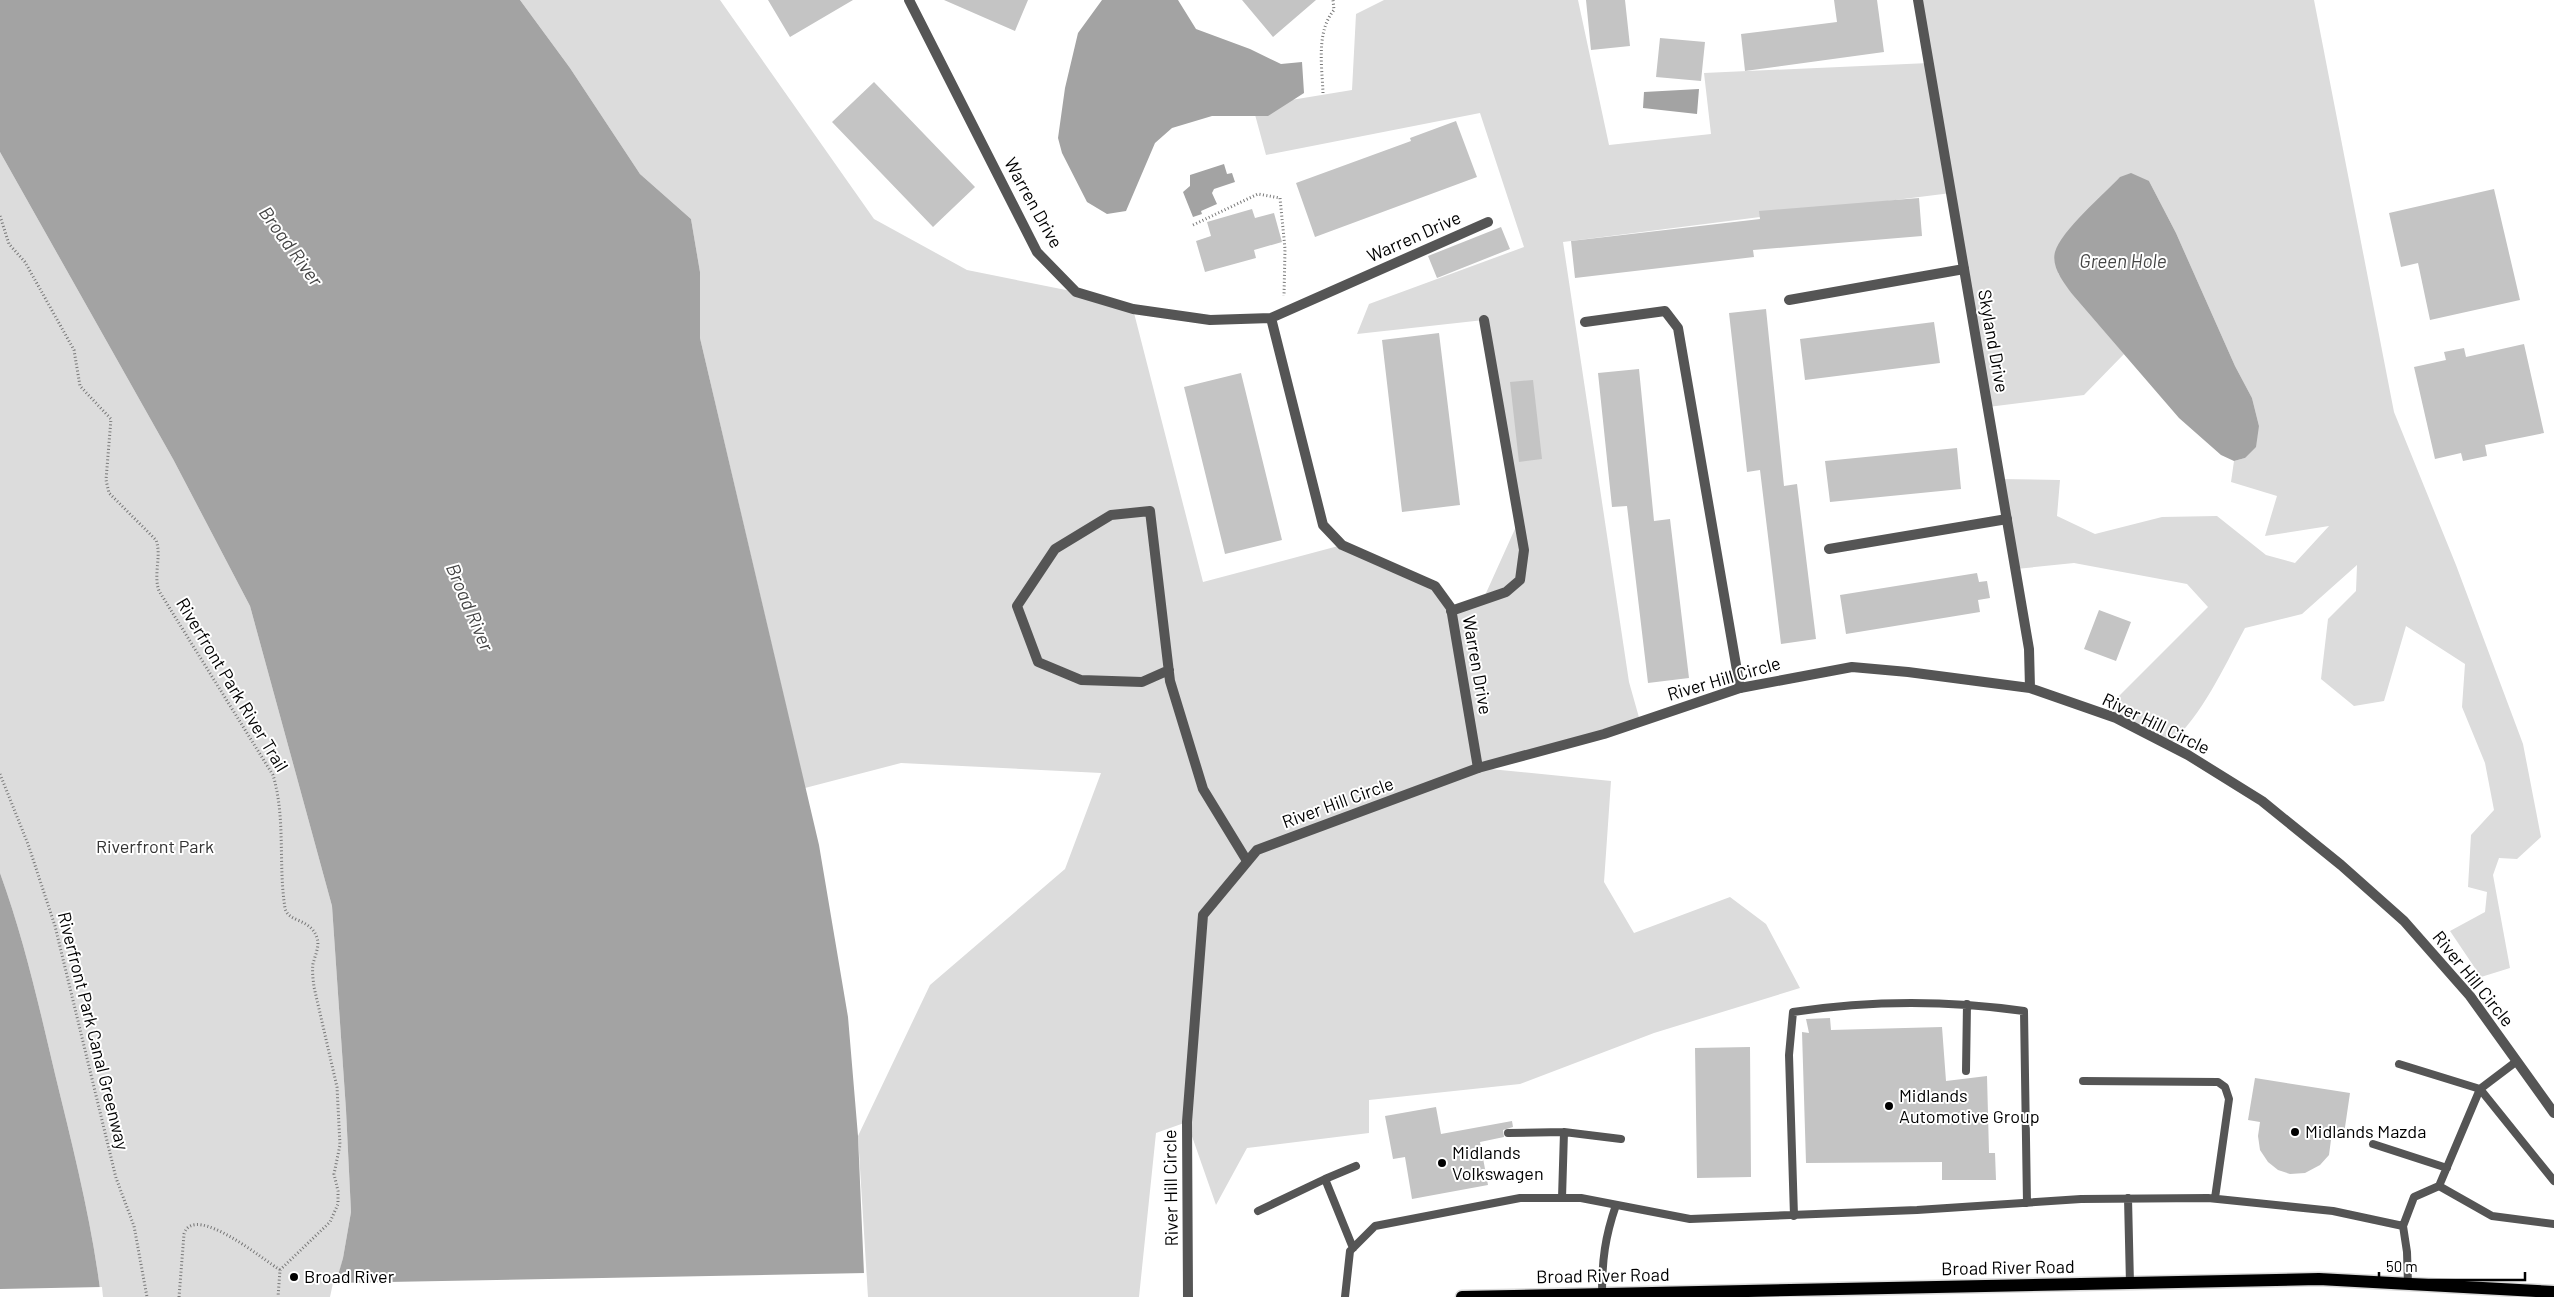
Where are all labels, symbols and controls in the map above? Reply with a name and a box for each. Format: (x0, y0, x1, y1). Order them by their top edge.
street label: Warren Drive (1000, 153, 1068, 252)
water label: Broad River (255, 201, 329, 291)
street label: Warren Drive (1363, 206, 1464, 267)
water label: Green Hole (2079, 249, 2167, 272)
street label: Skyland Drive (1974, 288, 2014, 394)
water label: Broad River (442, 560, 500, 655)
street label: Riverfront Park River Trail (172, 593, 294, 775)
street label: Warren Drive (1458, 614, 1498, 716)
street label: River Hill Circle (1664, 651, 1783, 705)
street label: River Hill Circle (2099, 688, 2214, 759)
street label: River Hill Circle (1279, 772, 1396, 832)
park label: Riverfront Park (96, 835, 214, 857)
street label: Riverfront Park Canal Greenway (54, 909, 134, 1152)
street label: River Hill Circle (2428, 926, 2519, 1031)
place label: Midlands Automotive Group (1899, 1084, 2040, 1127)
marker: Midlands Automotive Group (1883, 1100, 1895, 1112)
place label: Midlands Mazda (2305, 1120, 2426, 1142)
marker: Midlands Mazda (2289, 1126, 2301, 1138)
street label: River Hill Circle (1158, 1129, 1182, 1247)
place label: Midlands Volkswagen (1452, 1141, 1544, 1184)
marker: Midlands Volkswagen (1436, 1157, 1448, 1169)
scale bar (2379, 1250, 2525, 1282)
street label: Broad River Road (1941, 1255, 2075, 1279)
text: 50 m (2386, 1257, 2418, 1275)
street label: Broad River Road (1536, 1263, 1670, 1287)
place label: Broad River (304, 1265, 395, 1287)
marker: Broad River (288, 1271, 300, 1283)

